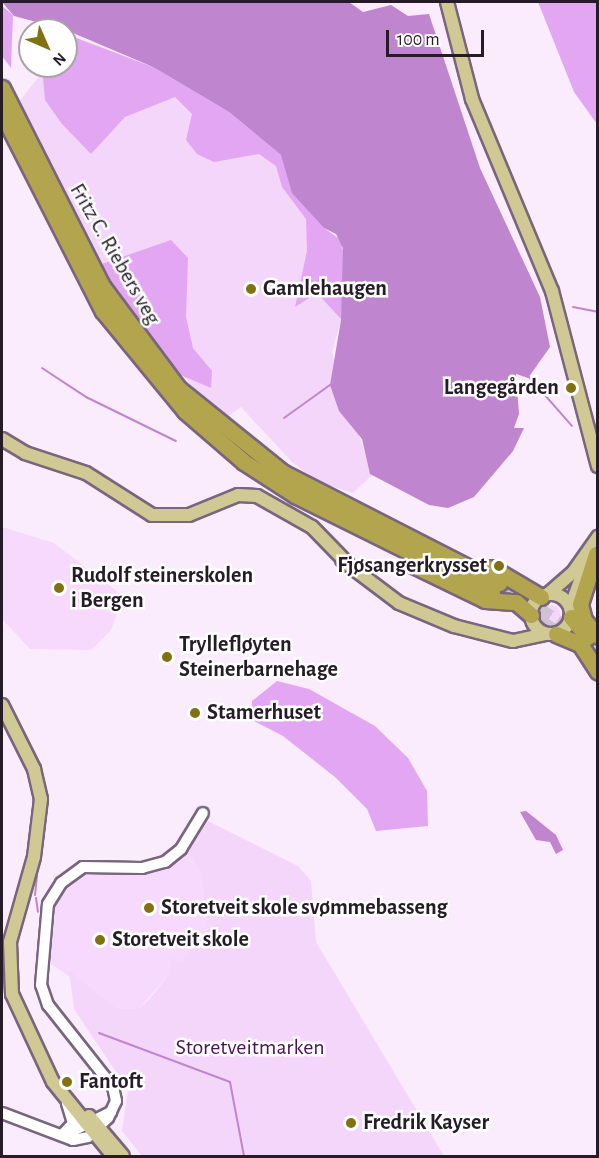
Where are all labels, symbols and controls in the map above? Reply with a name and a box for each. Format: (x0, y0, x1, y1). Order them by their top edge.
north arrow (18, 18, 78, 78)
scale bar (389, 18, 486, 56)
text: 100 m (397, 31, 440, 49)
text: N (50, 50, 69, 69)
street label: Fritz C. Riebers veg (64, 179, 166, 329)
place label: Gamlehaugen (263, 276, 387, 302)
marker: Gamlehaugen (244, 282, 258, 296)
place label: Langegården (444, 375, 559, 401)
marker: Langegården (564, 381, 578, 395)
place label: Fjøsangerkrysset (337, 553, 487, 579)
marker: Fjøsangerkrysset (492, 559, 506, 573)
place label: Rudolf steinerskolen i Bergen (71, 562, 253, 614)
marker: Rudolf steinerskolen i Bergen (52, 581, 66, 595)
place label: Tryllefløyten Steinerbarnehage (179, 631, 338, 682)
marker: Tryllefløyten Steinerbarnehage (160, 650, 174, 664)
place label: Stamerhuset (207, 700, 321, 726)
marker: Stamerhuset (188, 706, 202, 720)
place label: Storetveit skole svømmebasseng (161, 895, 448, 921)
marker: Storetveit skole svømmebasseng (142, 901, 156, 915)
place label: Storetveit skole (112, 927, 249, 953)
marker: Storetveit skole (93, 933, 107, 947)
park label: Storetveitmarken (175, 1035, 325, 1061)
place label: Fantoft (79, 1069, 143, 1095)
marker: Fantoft (60, 1075, 74, 1089)
place label: Fredrik Kayser (363, 1110, 489, 1136)
marker: Fredrik Kayser (344, 1116, 358, 1130)

